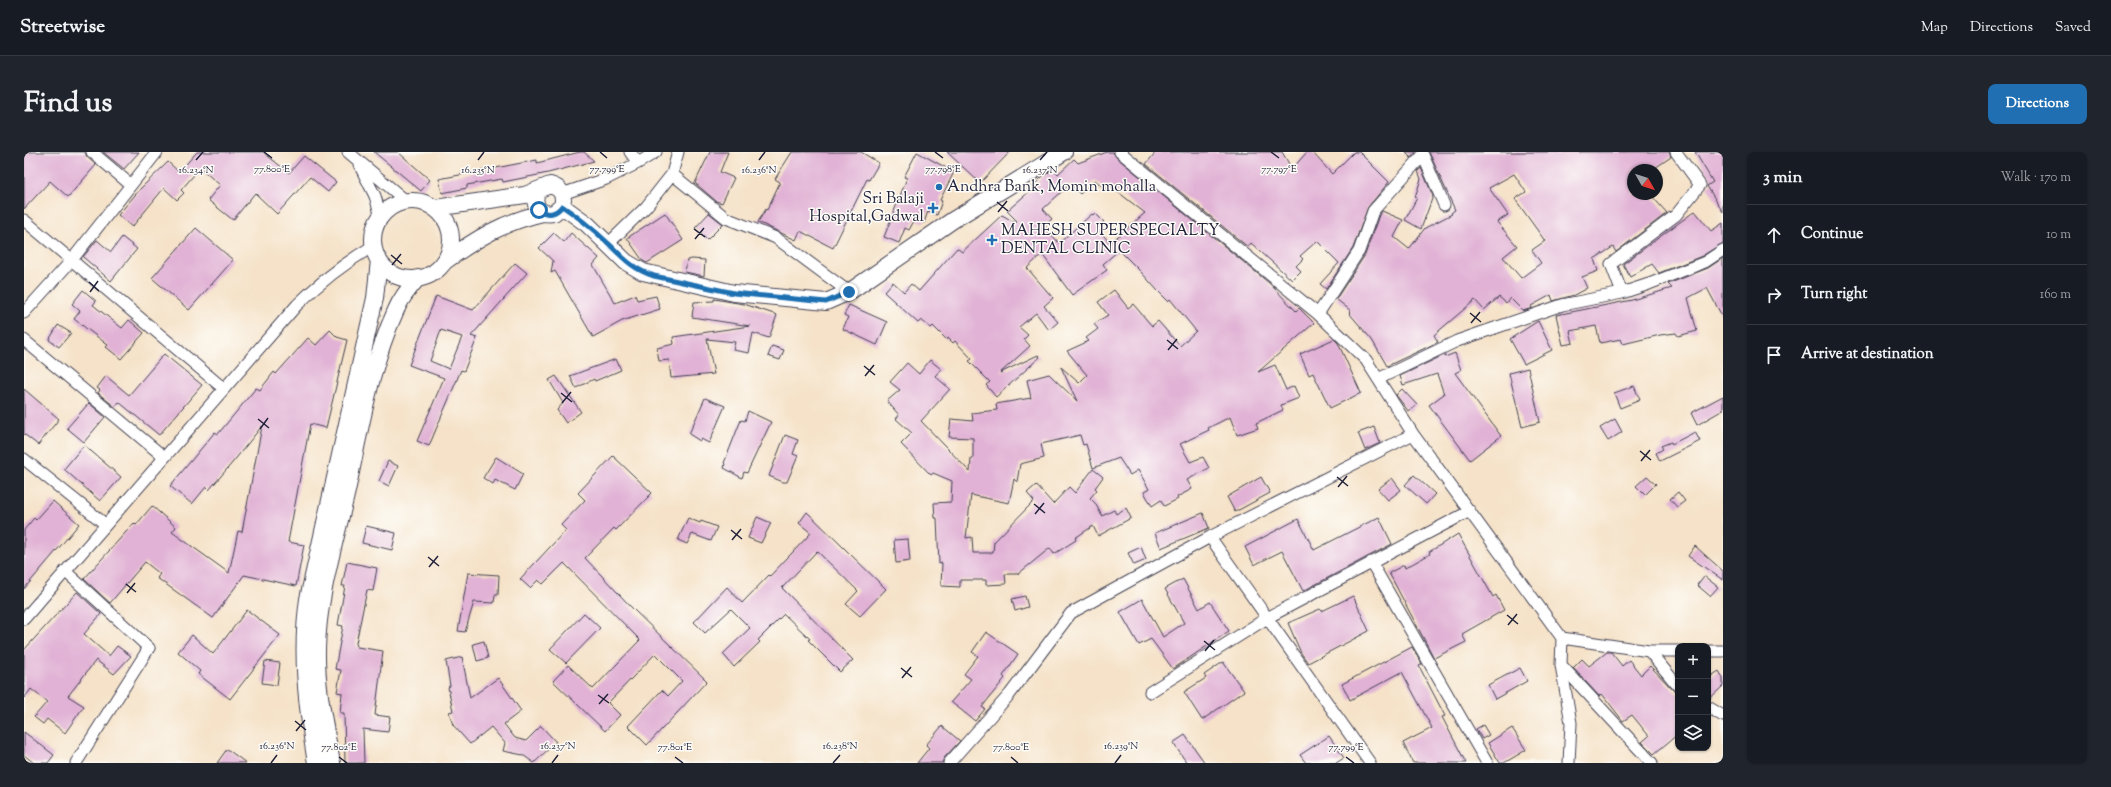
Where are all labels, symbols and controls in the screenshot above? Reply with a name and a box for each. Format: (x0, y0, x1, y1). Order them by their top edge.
text: Streetwise (20, 14, 105, 41)
text: Map (1921, 18, 1948, 38)
text: Directions (1970, 18, 2033, 38)
text: Saved (2055, 18, 2091, 38)
text: Find us (24, 84, 112, 124)
button: Directions (1988, 84, 2087, 124)
text: 77.800°E (254, 162, 290, 177)
text: 77.799°E (589, 162, 625, 177)
text: 77.798°E (925, 162, 961, 177)
text: 77.797°E (1261, 162, 1297, 177)
text: 16.234°N (179, 163, 213, 178)
text: 16.235°N (461, 163, 495, 178)
text: 16.236°N (742, 163, 776, 178)
text: 16.237°N (1023, 163, 1058, 178)
north arrow (1627, 164, 1663, 200)
text: 3 min (1763, 166, 1802, 190)
text: Walk · 170 m (2001, 169, 2071, 187)
place label: Andhra Bank, Momin mohalla (947, 176, 1157, 199)
marker: Andhra Bank, Momin mohalla (934, 182, 944, 192)
place label: Sri Balaji Hospital,Gadwal (809, 188, 925, 229)
route start (530, 201, 548, 219)
marker: Sri Balaji Hospital,Gadwal (927, 202, 939, 214)
place label: MAHESH SUPERSPECIALTY DENTAL CLINIC (1001, 220, 1220, 261)
icon: ahead (1763, 224, 1785, 246)
text: Continue (1801, 224, 1863, 245)
text: 10 m (2046, 226, 2071, 244)
marker: MAHESH SUPERSPECIALTY DENTAL CLINIC (986, 234, 998, 246)
route end (840, 283, 858, 301)
icon: right (1763, 284, 1785, 306)
text: Turn right (1801, 284, 1867, 305)
text: 160 m (2040, 286, 2071, 304)
icon: arrive (1763, 344, 1785, 366)
text: Arrive at destination (1801, 344, 1934, 365)
map controls (1675, 643, 1711, 751)
button: + (1675, 643, 1711, 679)
button: − (1675, 679, 1711, 715)
button: layers (1675, 715, 1711, 751)
text: 16.236°N (260, 739, 294, 754)
text: 16.237°N (541, 739, 576, 754)
text: 16.238°N (823, 739, 858, 754)
text: 16.239°N (1104, 739, 1138, 754)
text: 77.802°E (321, 740, 357, 755)
text: 77.801°E (658, 740, 692, 755)
text: 77.800°E (993, 740, 1029, 755)
text: 77.799°E (1328, 740, 1364, 755)

